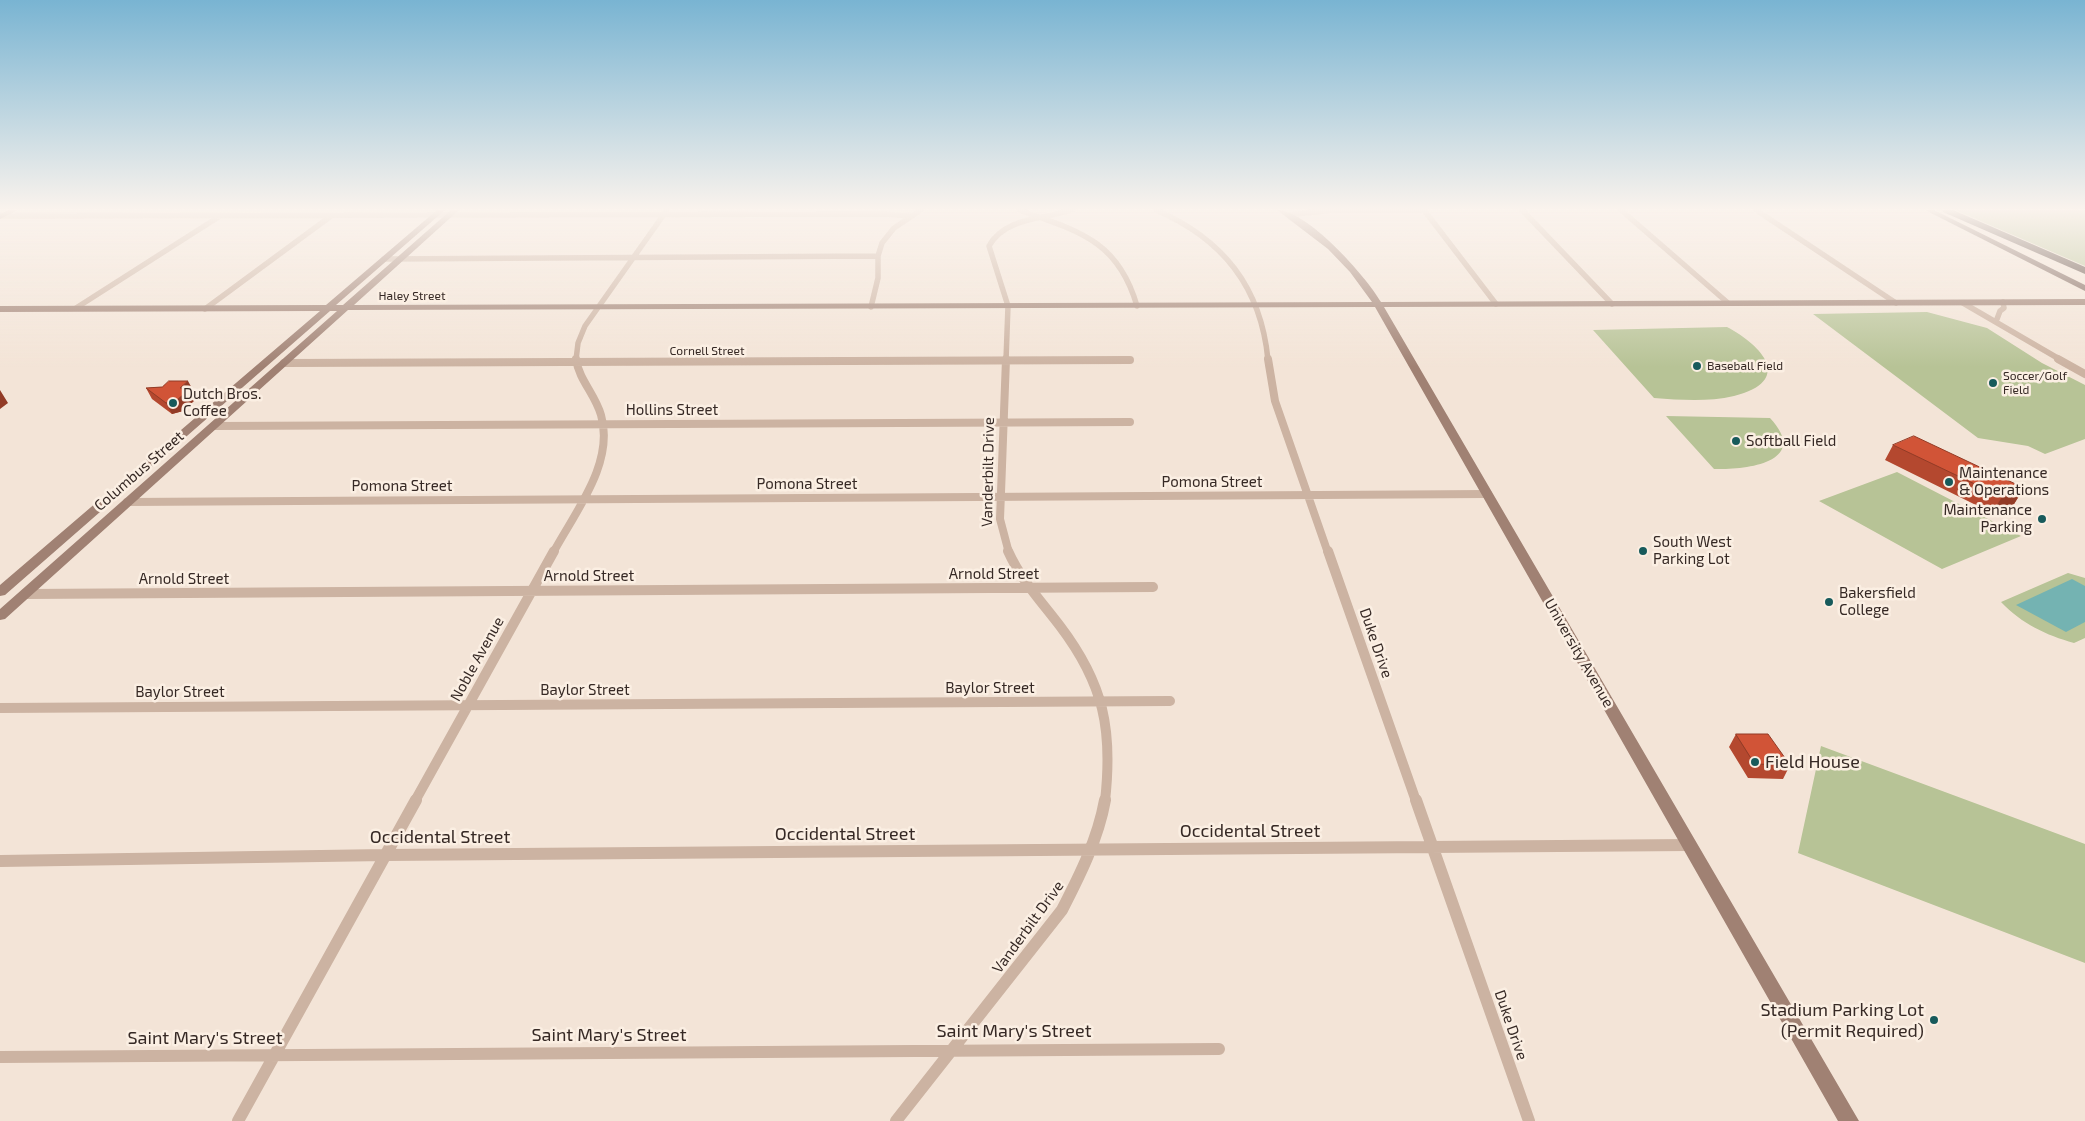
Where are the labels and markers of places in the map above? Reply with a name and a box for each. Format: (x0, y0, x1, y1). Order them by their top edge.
place label: Baseball Field (1707, 359, 1783, 373)
marker: Baseball Field (1691, 360, 1703, 372)
place label: Soccer/Golf Field (2003, 369, 2067, 397)
marker: Soccer/Golf Field (1987, 377, 1999, 389)
place label: Dutch Bros. Coffee (183, 385, 261, 420)
marker: Dutch Bros. Coffee (167, 397, 179, 409)
place label: Softball Field (1746, 432, 1836, 450)
marker: Softball Field (1730, 435, 1742, 447)
place label: Maintenance & Operations (1959, 464, 2049, 499)
marker: Maintenance & Operations (1943, 476, 1955, 488)
place label: Maintenance Parking (1943, 501, 2032, 536)
marker: Maintenance Parking (2036, 513, 2048, 525)
place label: South West Parking Lot (1653, 533, 1732, 568)
marker: South West Parking Lot (1637, 545, 1649, 557)
place label: Bakersfield College (1839, 584, 1916, 619)
marker: Bakersfield College (1823, 596, 1835, 608)
place label: Field House (1765, 751, 1860, 773)
marker: Field House (1749, 756, 1761, 768)
place label: Stadium Parking Lot (Permit Required) (1760, 999, 1924, 1042)
marker: Stadium Parking Lot (Permit Required) (1928, 1014, 1940, 1026)

